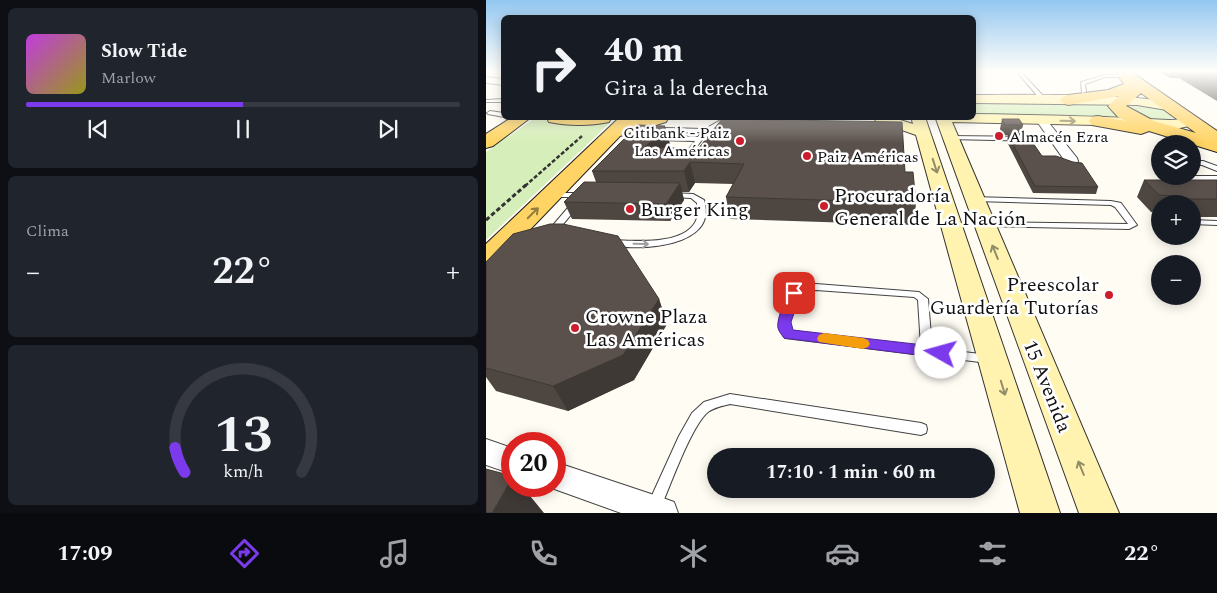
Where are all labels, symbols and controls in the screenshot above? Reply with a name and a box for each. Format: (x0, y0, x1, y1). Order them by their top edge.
text: 40 m (604, 24, 684, 77)
icon: right (521, 35, 586, 100)
text: Slow Tide (101, 37, 187, 66)
text: Marlow (101, 66, 156, 90)
text: Gira a la derecha (604, 72, 768, 105)
icon: previous (84, 115, 112, 143)
icon: pause (229, 115, 257, 143)
icon: next (374, 115, 402, 143)
one-way arrow (1059, 116, 1075, 125)
place label: Citibank - Paiz Las Américas (623, 121, 730, 163)
place label: Almacén Ezra (1009, 125, 1108, 149)
marker: Almacén Ezra (993, 130, 1005, 142)
marker: Citibank - Paiz Las Américas (734, 135, 746, 147)
map controls (1151, 135, 1201, 305)
button: layers (1151, 135, 1201, 185)
place label: Paiz Américas (817, 145, 919, 169)
marker: Paiz Américas (801, 150, 813, 162)
one-way arrow (930, 158, 940, 174)
place label: Procuradoría General de La Nación (834, 181, 1026, 234)
place label: Burger King (640, 195, 749, 225)
button: + (1151, 195, 1201, 245)
marker: Procuradoría General de La Nación (818, 200, 830, 212)
marker: Burger King (624, 203, 636, 215)
one-way arrow (527, 206, 539, 219)
text: Clima (26, 219, 69, 243)
one-way arrow (632, 239, 649, 249)
text: 22° (212, 243, 274, 301)
one-way arrow (990, 244, 999, 260)
text: − (26, 251, 40, 294)
text: + (446, 251, 460, 294)
button: − (1151, 255, 1201, 305)
place label: Preescolar Guardería Tutorías (930, 270, 1099, 323)
pin (773, 272, 815, 314)
icon: arrive (780, 279, 808, 307)
marker: Preescolar Guardería Tutorías (1103, 289, 1115, 301)
place label: Crowne Plaza Las Américas (585, 302, 707, 355)
marker: Crowne Plaza Las Américas (569, 322, 581, 334)
position arrow (914, 326, 966, 378)
street label: 15 Avenida (1015, 336, 1079, 437)
one-way arrow (998, 380, 1008, 396)
text: 13 (214, 396, 272, 475)
speed limit sign: 20 (501, 432, 566, 497)
text: km/h (223, 458, 263, 485)
text: 17:10 · 1 min · 60 m (766, 458, 936, 487)
one-way arrow (1075, 461, 1085, 476)
icon: directions (227, 536, 262, 571)
icon: music (377, 536, 412, 571)
icon: phone (526, 536, 561, 571)
icon: climate (676, 536, 711, 571)
icon: car (825, 536, 860, 571)
icon: filters (975, 536, 1010, 571)
text: 17:09 (57, 537, 113, 570)
text: 22° (1124, 537, 1160, 570)

